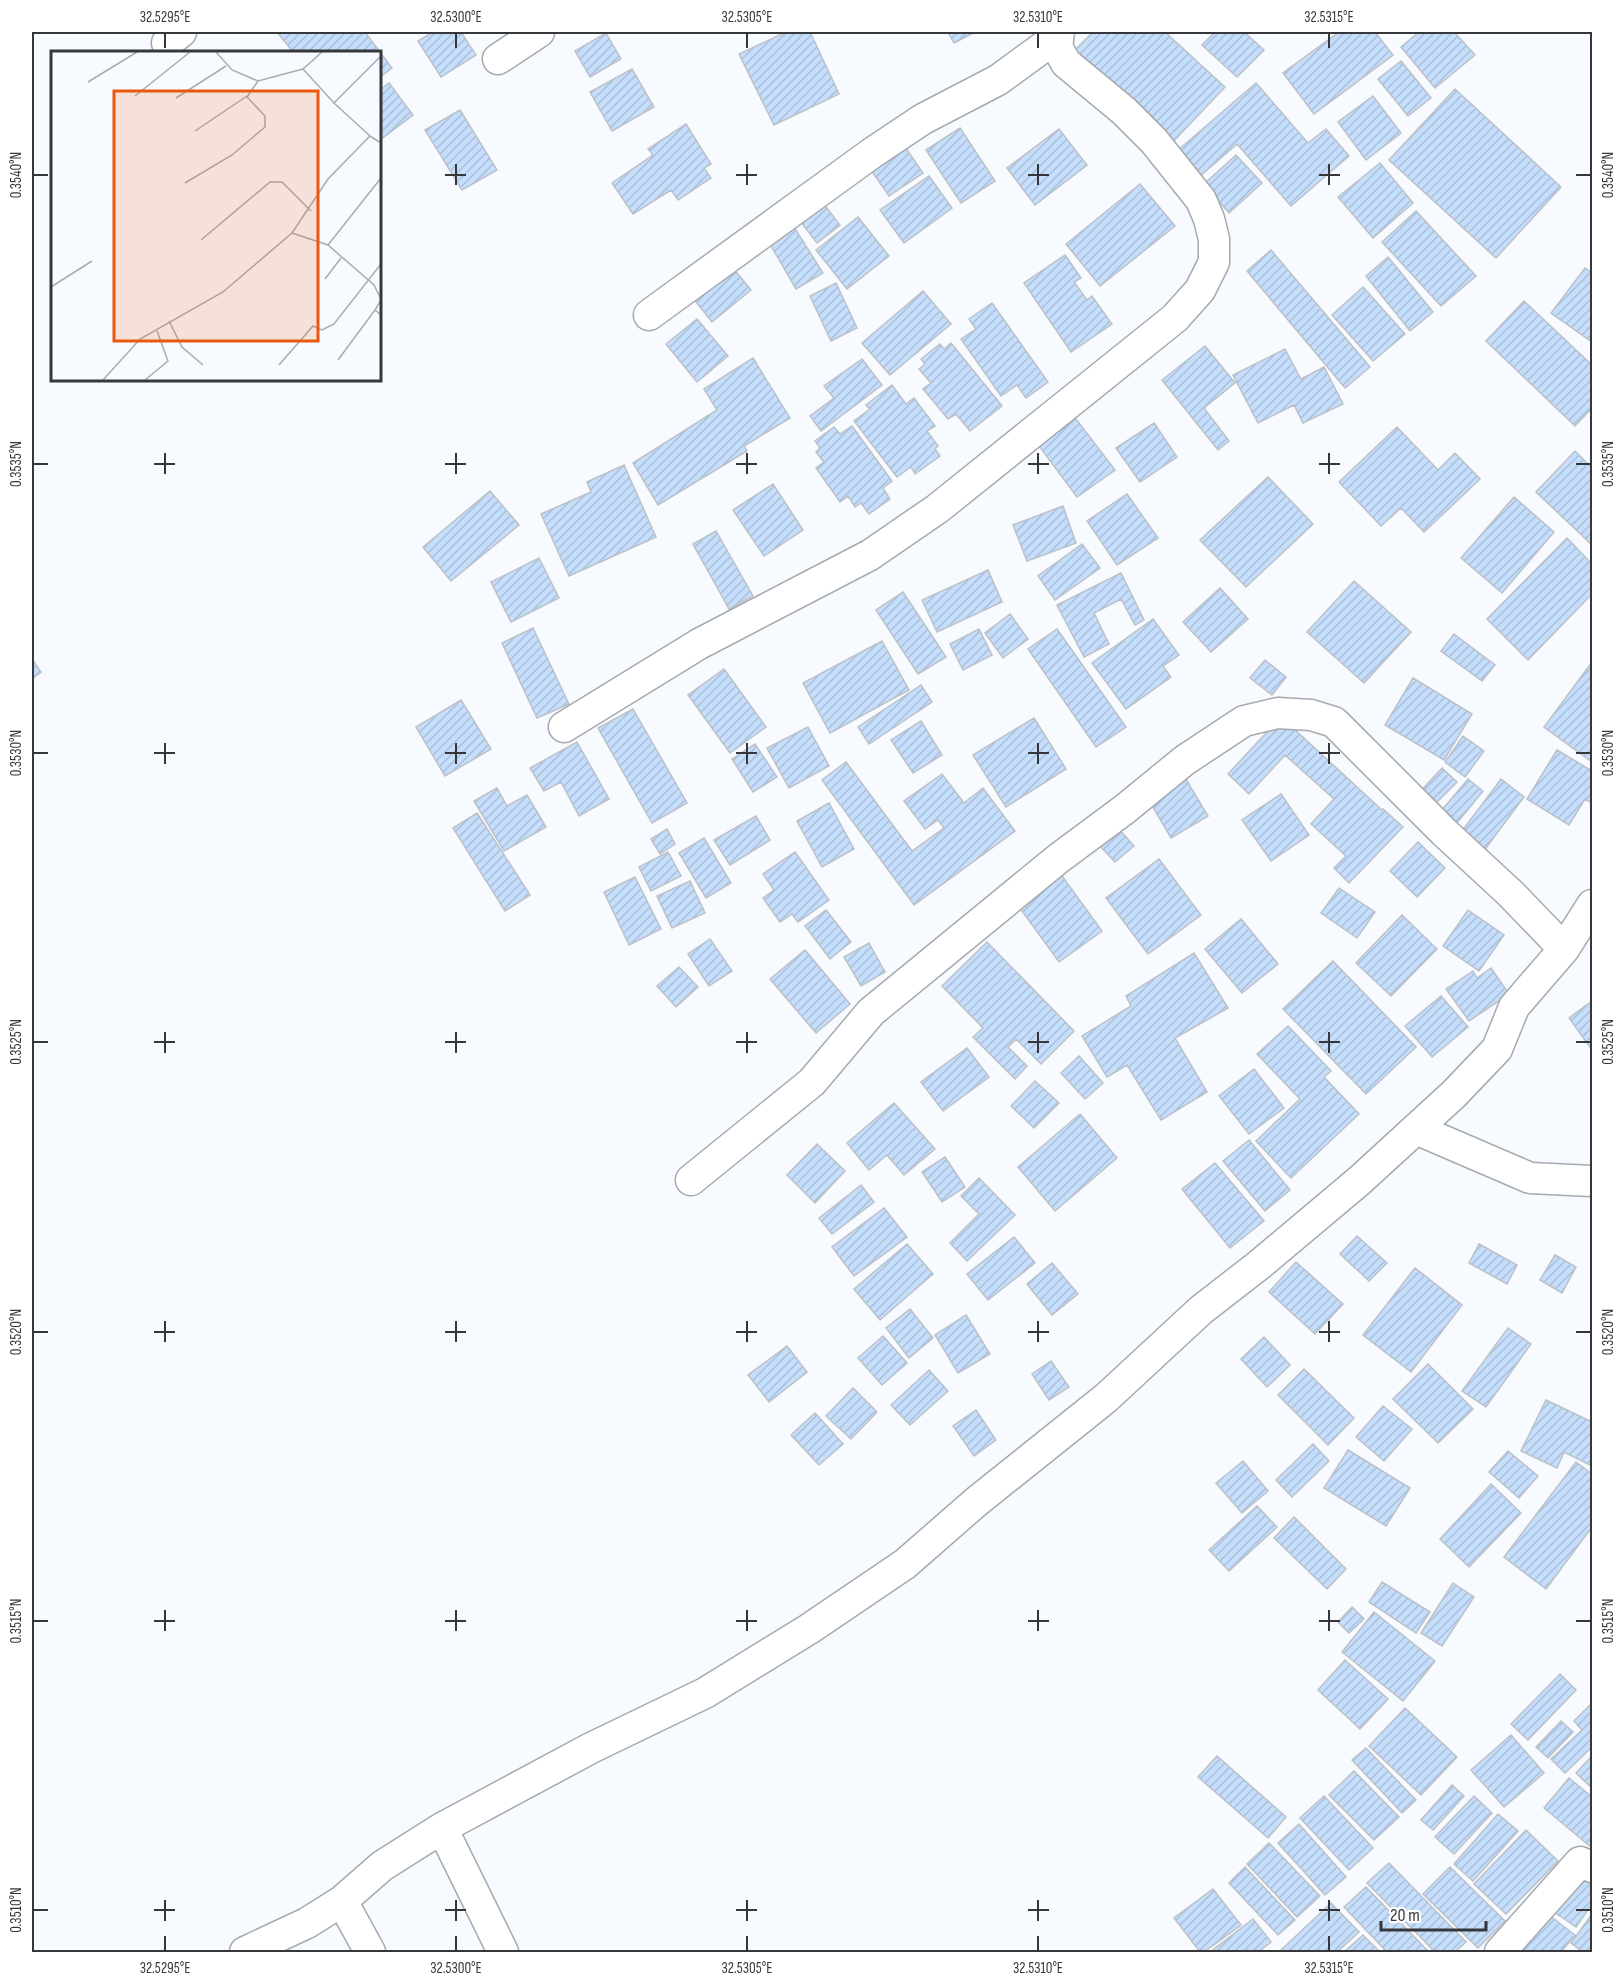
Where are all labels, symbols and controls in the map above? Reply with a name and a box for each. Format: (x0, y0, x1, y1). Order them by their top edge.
text: 32.5295°E (140, 8, 190, 27)
text: 32.5300°E (430, 8, 482, 27)
text: 32.5305°E (722, 8, 772, 27)
text: 32.5310°E (1013, 8, 1063, 27)
text: 32.5315°E (1304, 8, 1354, 27)
inset map (51, 51, 381, 381)
text: 0.3540°N (7, 152, 26, 198)
text: 0.3540°N (1599, 152, 1618, 198)
text: 0.3535°N (7, 441, 26, 487)
text: 0.3535°N (1599, 441, 1618, 487)
text: 0.3530°N (7, 730, 26, 776)
text: 0.3530°N (1599, 730, 1618, 776)
text: 0.3525°N (7, 1019, 26, 1065)
text: 0.3525°N (1599, 1019, 1618, 1065)
text: 0.3520°N (7, 1309, 26, 1355)
text: 0.3520°N (1599, 1309, 1618, 1355)
text: 0.3515°N (7, 1599, 26, 1643)
text: 0.3515°N (1599, 1599, 1618, 1643)
text: 0.3510°N (7, 1887, 26, 1933)
text: 0.3510°N (1599, 1887, 1618, 1933)
scale bar (1381, 1894, 1486, 1932)
text: 20 m (1390, 1905, 1420, 1926)
text: 32.5295°E (140, 1959, 190, 1978)
text: 32.5300°E (430, 1959, 482, 1978)
text: 32.5305°E (722, 1959, 772, 1978)
text: 32.5310°E (1013, 1959, 1063, 1978)
text: 32.5315°E (1304, 1959, 1354, 1978)

